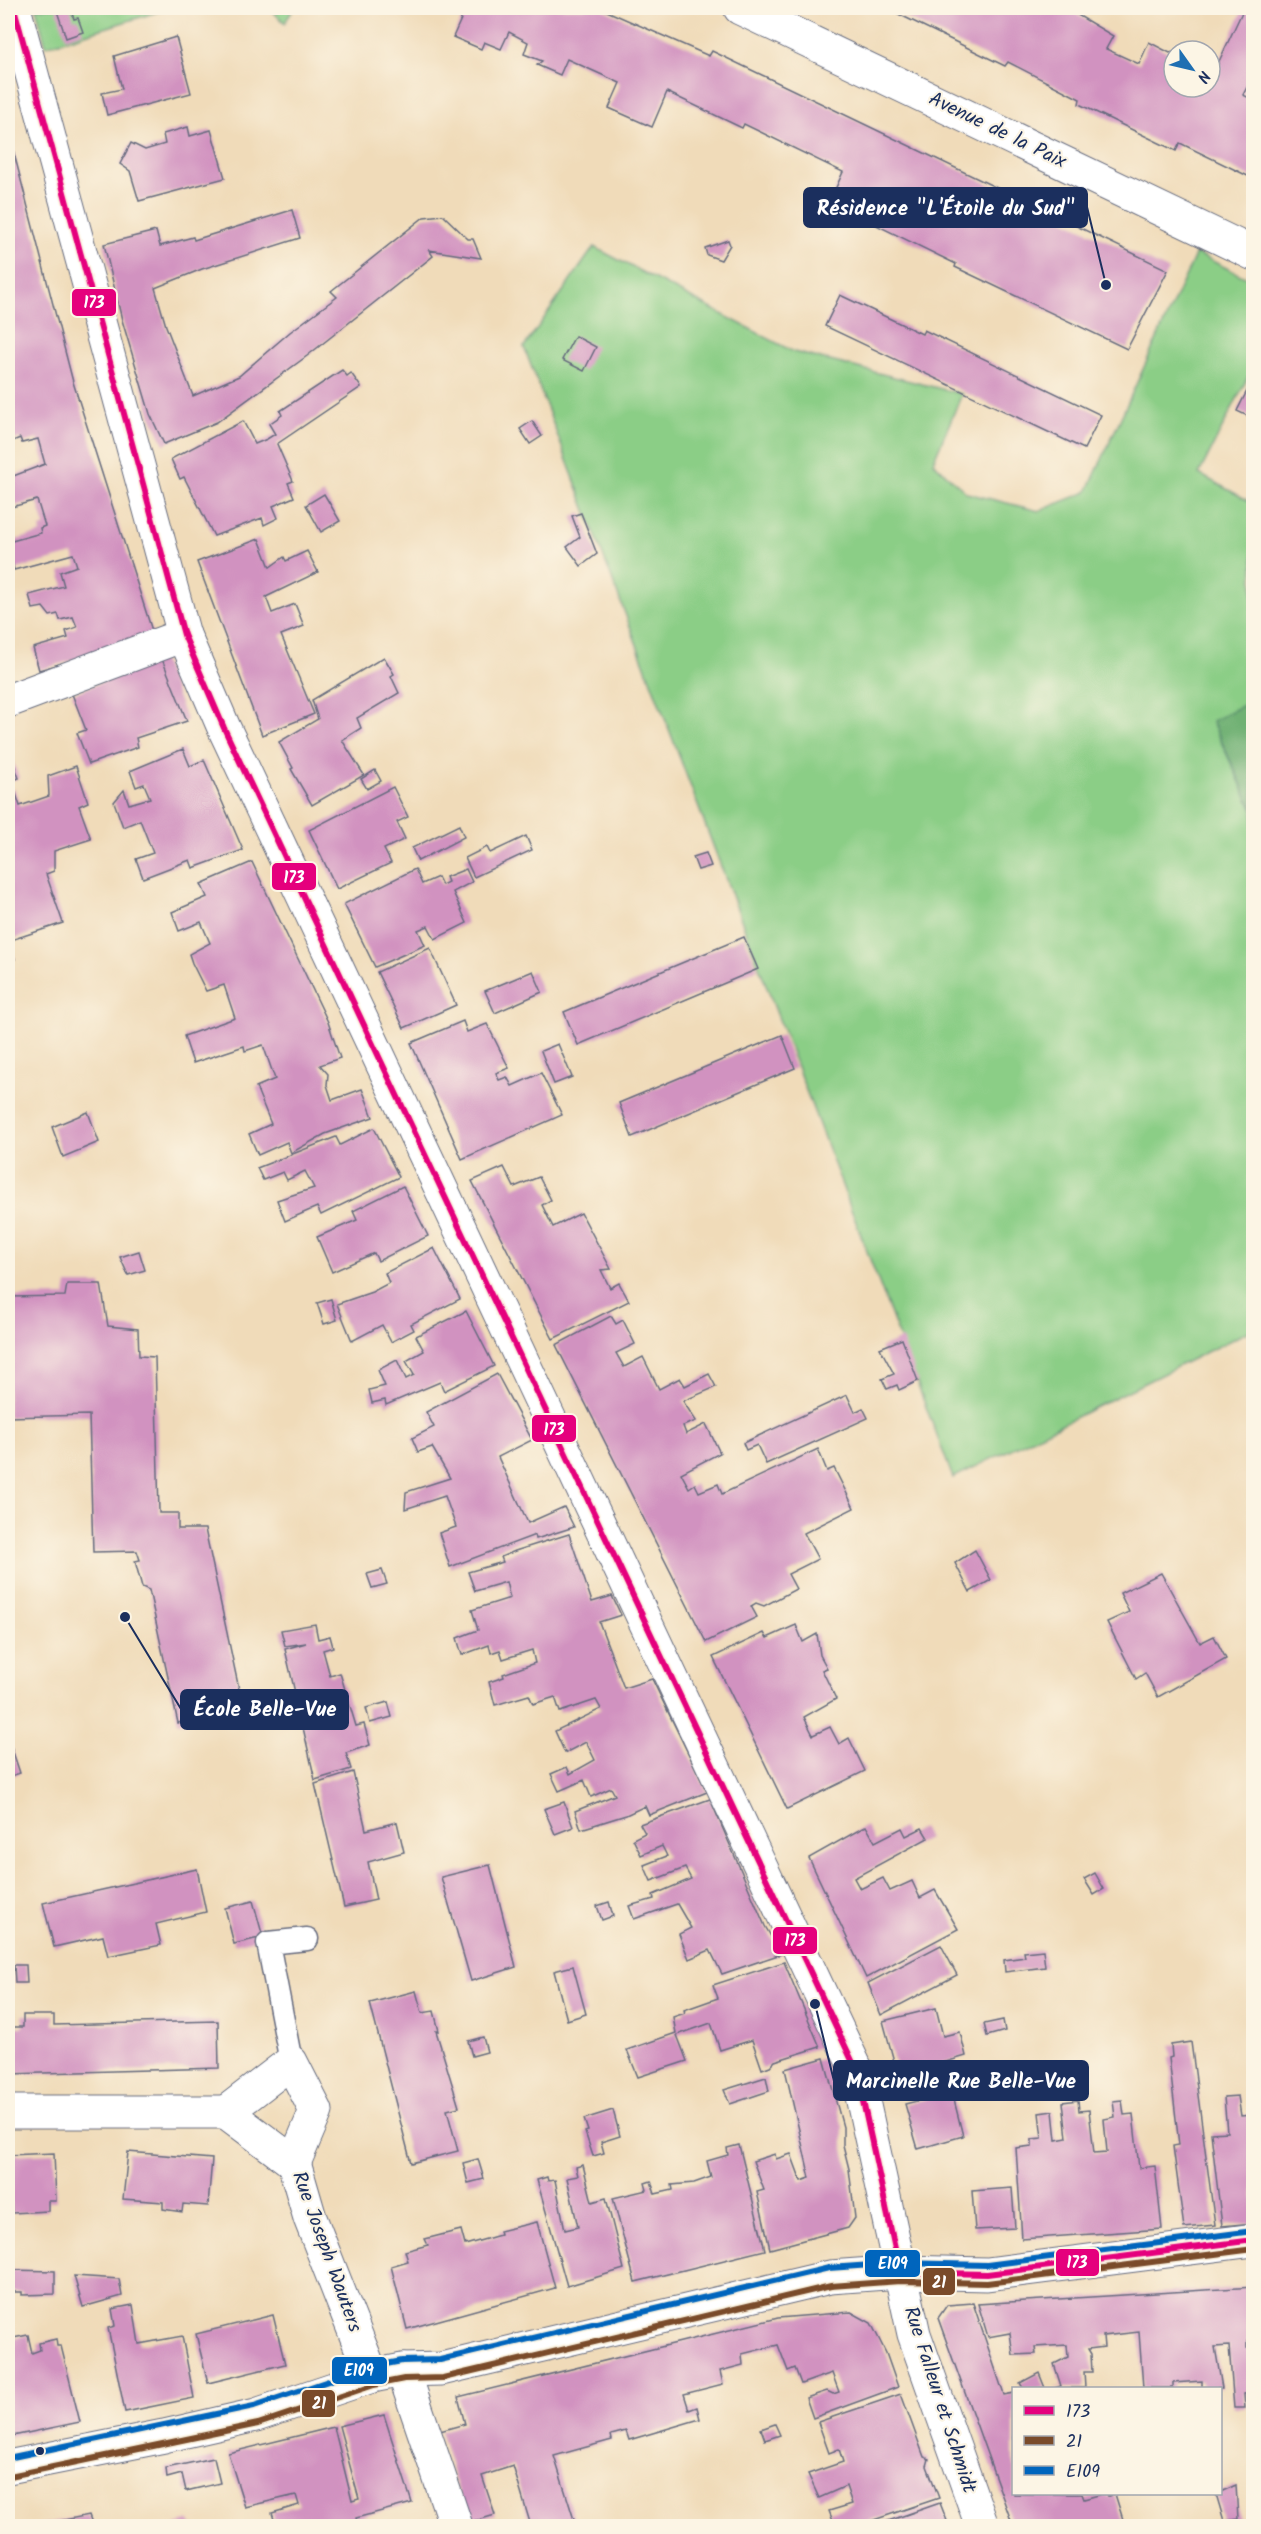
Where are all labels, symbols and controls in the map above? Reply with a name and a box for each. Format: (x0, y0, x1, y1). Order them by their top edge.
north arrow (1162, 39, 1222, 99)
text: N (1190, 65, 1216, 88)
street label: Avenue de la Paix (923, 84, 1072, 178)
callout: Résidence "L'Étoile du Sud" (804, 188, 1087, 227)
text: Résidence "L'Étoile du Sud" (817, 193, 1075, 226)
line badge: 173 (71, 288, 117, 317)
text: 173 (83, 291, 105, 316)
line badge: 173 (271, 862, 317, 891)
text: 173 (283, 866, 305, 891)
line badge: 173 (531, 1414, 577, 1443)
text: 173 (543, 1418, 565, 1443)
callout: École Belle-Vue (181, 1690, 348, 1729)
text: École Belle-Vue (194, 1694, 336, 1727)
line badge: 173 (772, 1926, 818, 1955)
text: 173 (784, 1929, 806, 1954)
callout: Marcinelle Rue Belle-Vue (834, 2061, 1088, 2100)
text: Marcinelle Rue Belle-Vue (846, 2066, 1076, 2099)
street label: Rue Joseph Wauters (282, 2167, 370, 2337)
line badge: 173 (1055, 2248, 1100, 2277)
line badge: E109 (864, 2249, 921, 2278)
text: 173 (1066, 2251, 1088, 2276)
text: E109 (878, 2252, 908, 2277)
line badge: 21 (922, 2267, 956, 2296)
text: 21 (932, 2271, 946, 2296)
street label: Rue Falleur et Schmidt (894, 2303, 984, 2498)
line badge: E109 (331, 2356, 388, 2385)
text: E109 (344, 2359, 374, 2384)
legend (1012, 2387, 1222, 2495)
line badge: 21 (301, 2389, 336, 2418)
text: 21 (312, 2392, 326, 2417)
text: 173 (1066, 2398, 1090, 2427)
text: 21 (1066, 2428, 1082, 2457)
unlabelled marker (34, 2445, 46, 2457)
text: E109 (1066, 2458, 1100, 2487)

